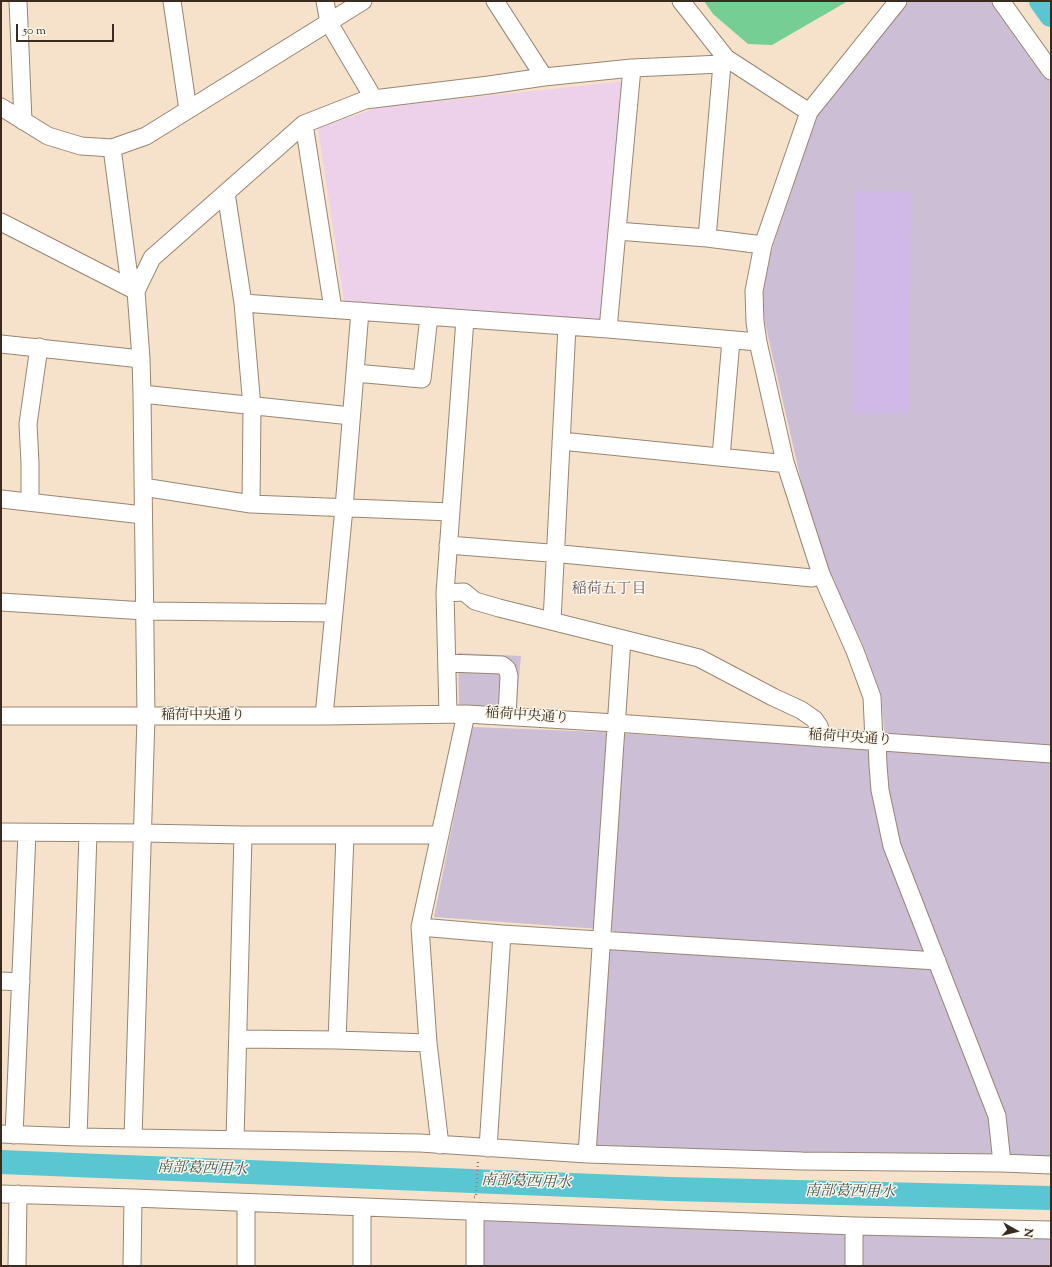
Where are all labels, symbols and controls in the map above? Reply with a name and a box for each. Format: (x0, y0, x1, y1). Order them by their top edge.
scale bar (18, 16, 116, 42)
text: 50 m (23, 22, 46, 40)
district label: 稲荷五丁目 (572, 581, 646, 599)
street label: 稲荷中央通り (485, 706, 569, 728)
street label: 稲荷中央通り (161, 709, 245, 725)
street label: 稲荷中央通り (808, 728, 892, 750)
water label: 南部葛西用水 (157, 1159, 247, 1181)
water label: 南部葛西用水 (481, 1172, 571, 1194)
water label: 南部葛西用水 (805, 1183, 895, 1203)
north arrow (996, 1211, 1036, 1251)
text: N (1019, 1227, 1036, 1238)

